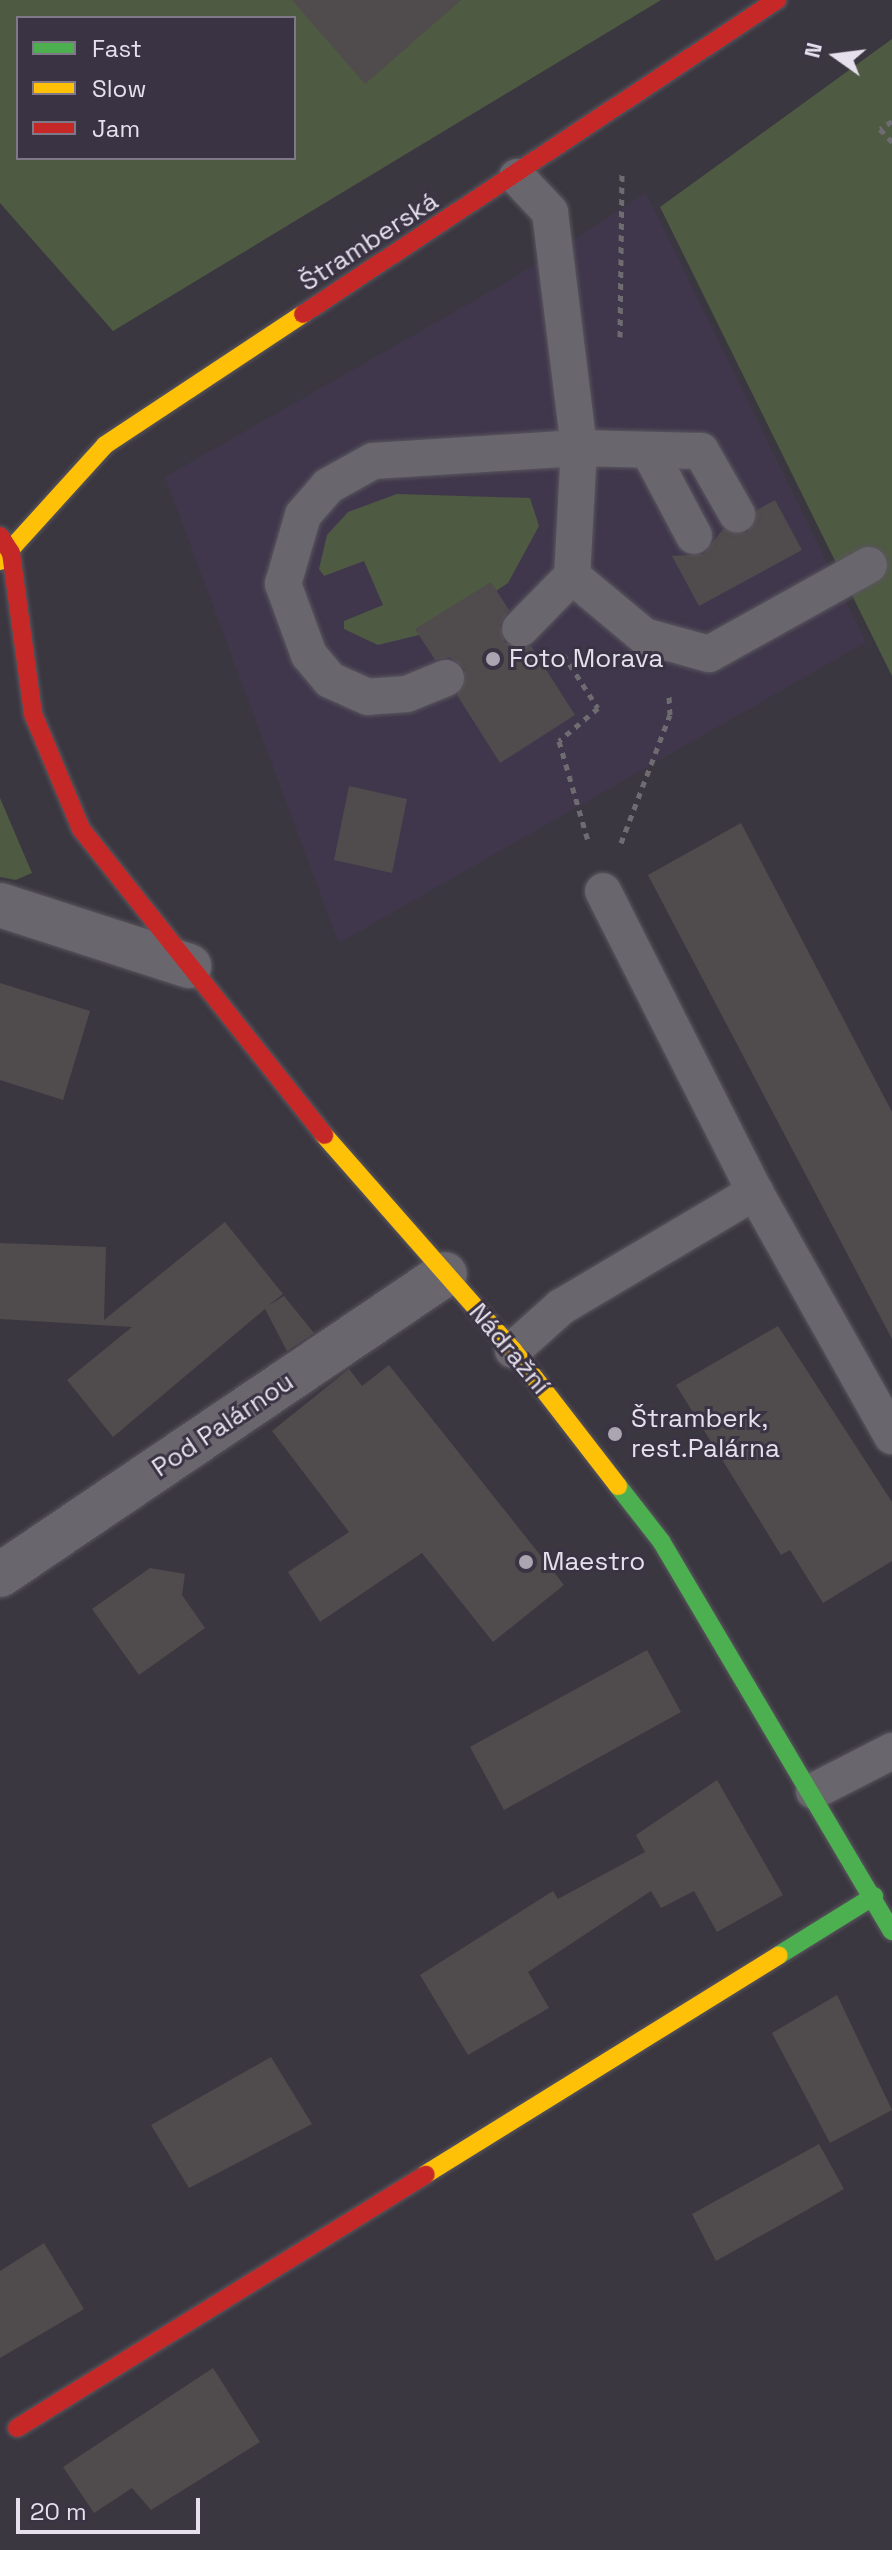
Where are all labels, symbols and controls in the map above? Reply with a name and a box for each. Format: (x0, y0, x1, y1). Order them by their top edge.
legend (16, 16, 296, 160)
north arrow (796, 16, 876, 96)
text: Fast (92, 33, 142, 64)
text: N (797, 40, 828, 61)
text: Slow (92, 73, 146, 104)
text: Jam (92, 113, 140, 144)
street label: Štramberská (294, 186, 444, 298)
place label: Foto Morava (509, 643, 663, 675)
marker: Foto Morava (484, 650, 502, 668)
street label: Nádražní (462, 1297, 556, 1401)
street label: Pod Palárnou (146, 1366, 300, 1484)
place label: Štramberk, rest.Palárna (631, 1403, 780, 1464)
marker: Štramberk, rest.Palárna (606, 1425, 624, 1443)
place label: Maestro (542, 1546, 645, 1578)
marker: Maestro (517, 1553, 535, 1571)
scale bar (20, 2482, 204, 2532)
text: 20 m (30, 2496, 87, 2527)

